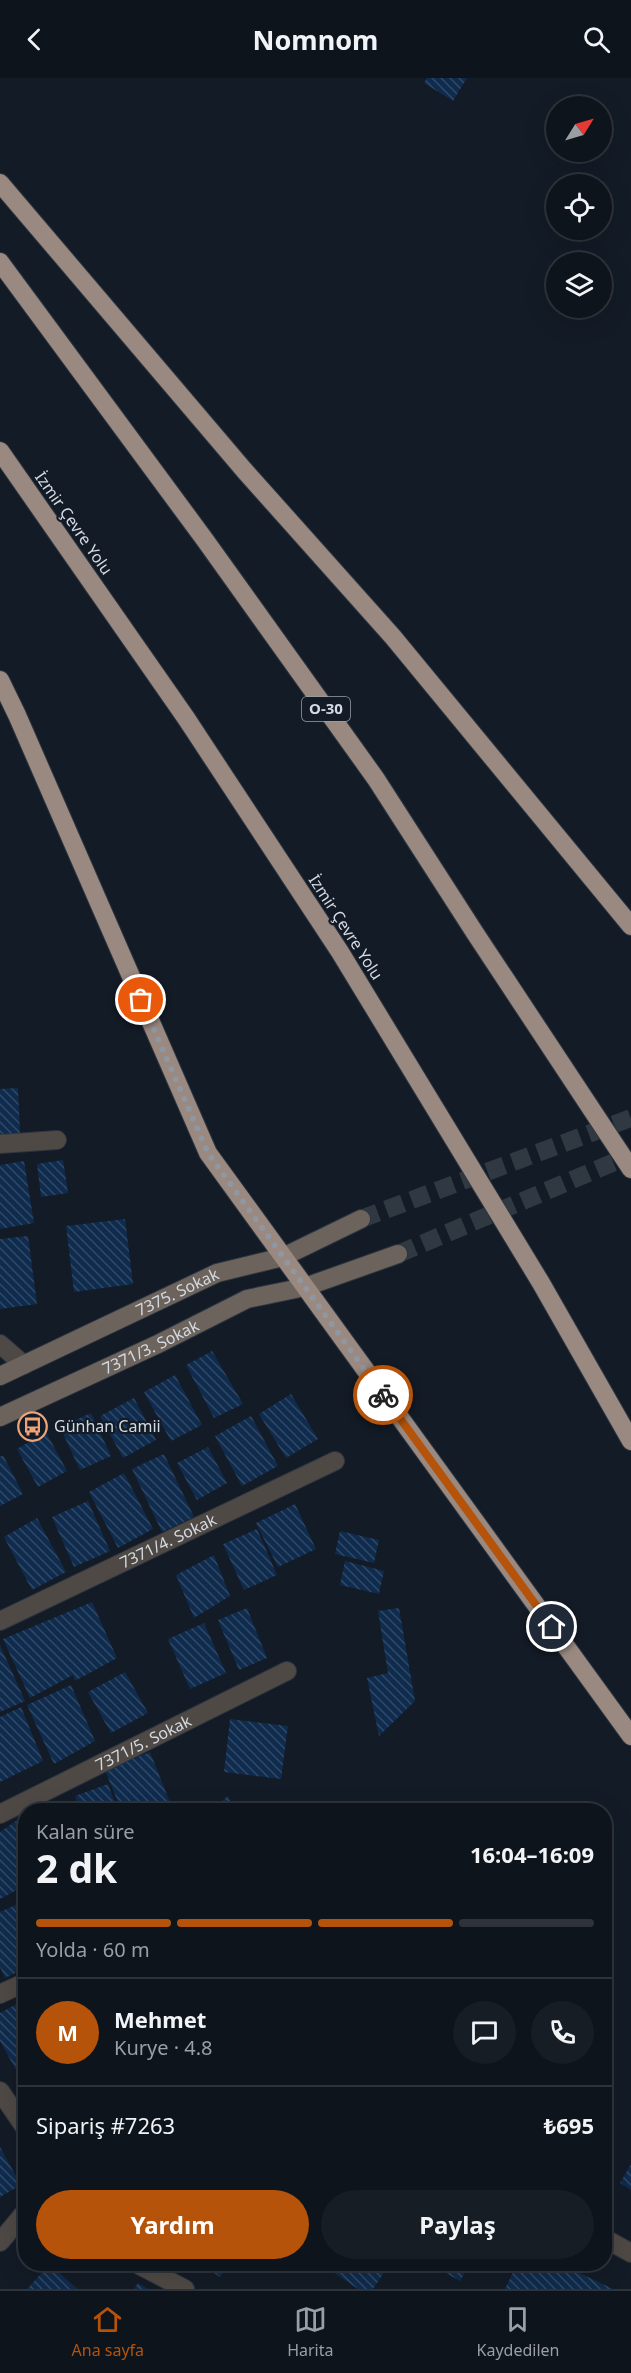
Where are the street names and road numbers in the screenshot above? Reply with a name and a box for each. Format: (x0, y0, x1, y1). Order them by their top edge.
street label: İzmir Çevre Yolu (30, 467, 118, 579)
road number: O-30 (302, 697, 350, 721)
street label: İzmir Çevre Yolu (304, 870, 388, 984)
street label: 7375. Sokak (132, 1263, 223, 1321)
street label: 7371/3. Sokak (99, 1314, 203, 1379)
street label: 7371/4. Sokak (116, 1508, 220, 1573)
street label: 7371/5. Sokak (91, 1709, 195, 1776)

